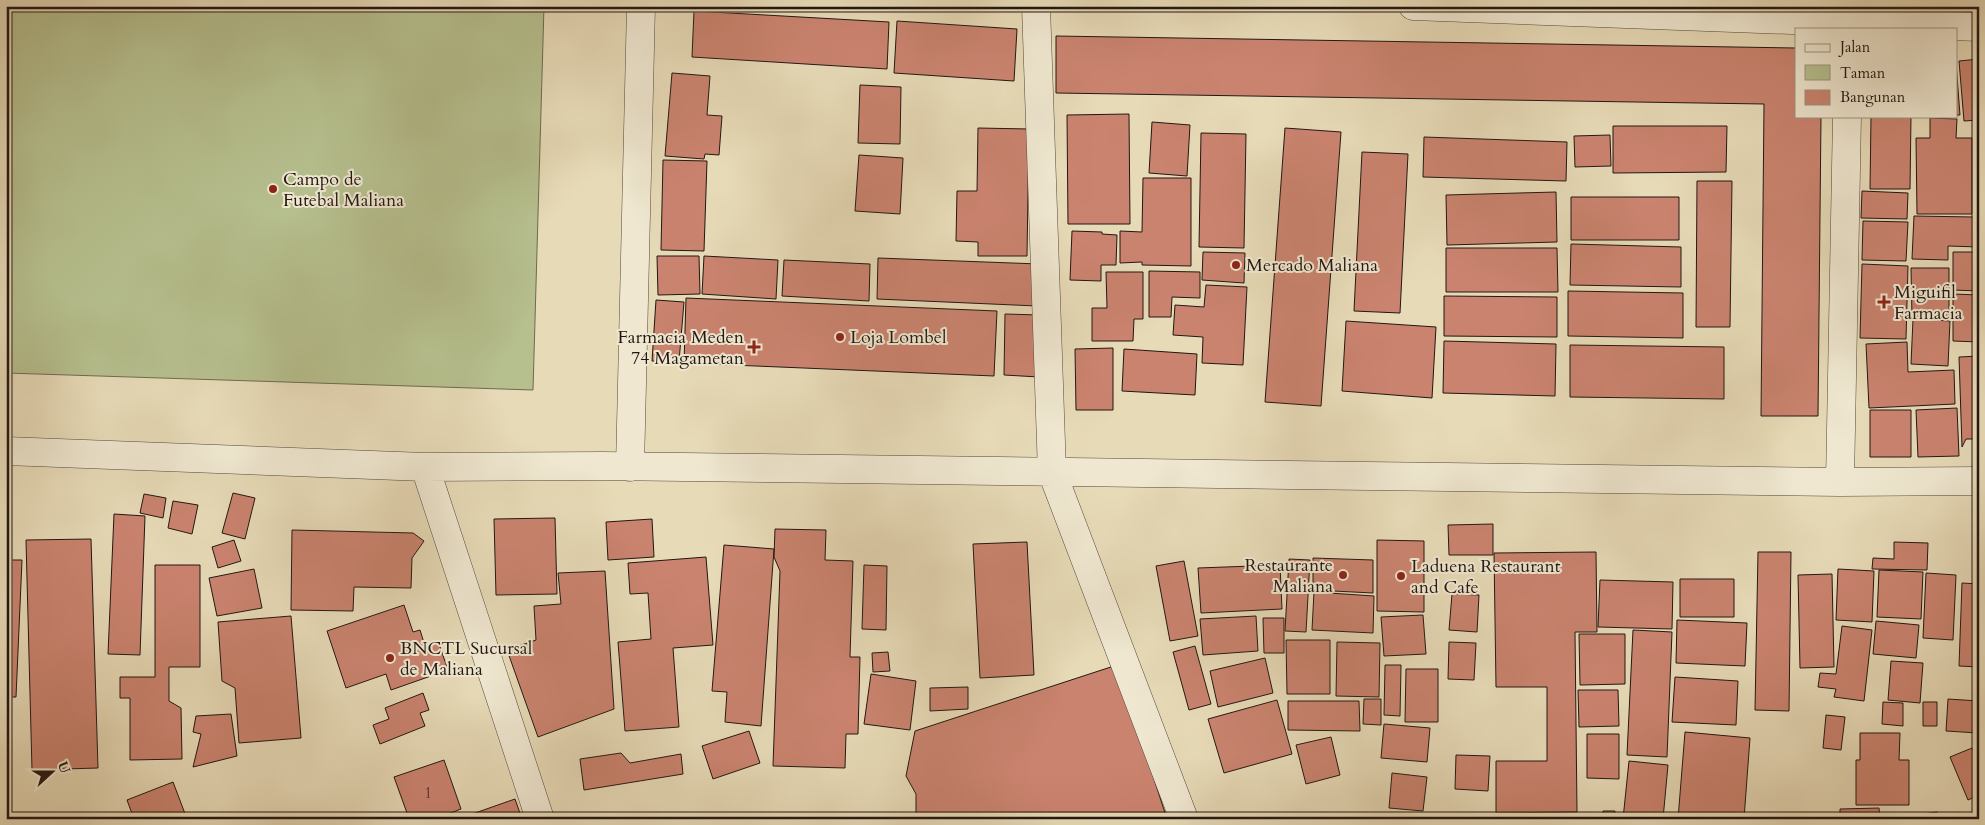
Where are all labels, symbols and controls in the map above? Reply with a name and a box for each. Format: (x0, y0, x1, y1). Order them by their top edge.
legend (1795, 28, 1958, 118)
text: Jalan (1838, 37, 1871, 57)
text: Taman (1840, 63, 1886, 83)
text: Bangunan (1840, 87, 1906, 107)
place label: Campo de Futebal Maliana (283, 167, 404, 213)
marker: Campo de Futebal Maliana (267, 183, 279, 195)
place label: Mercado Maliana (1246, 253, 1378, 278)
marker: Mercado Maliana (1230, 259, 1242, 271)
place label: Miguifil Farmacia (1894, 280, 1963, 326)
marker: Miguifil Farmacia (1878, 296, 1890, 308)
place label: Farmacia Meden 74 Magametan (617, 325, 745, 371)
place label: Loja Lombel (850, 325, 947, 350)
marker: Loja Lombel (834, 331, 846, 343)
marker: Farmacia Meden 74 Magametan (748, 341, 760, 353)
place label: Restaurante Maliana (1245, 553, 1333, 599)
place label: Laduena Restaurant and Cafe (1411, 554, 1561, 600)
marker: Restaurante Maliana (1337, 569, 1349, 581)
marker: Laduena Restaurant and Cafe (1395, 570, 1407, 582)
place label: BNCTL Sucursal de Maliana (400, 636, 533, 682)
marker: BNCTL Sucursal de Maliana (384, 652, 396, 664)
north arrow (28, 748, 78, 798)
text: U (53, 759, 75, 777)
house number: 1 (424, 783, 432, 803)

